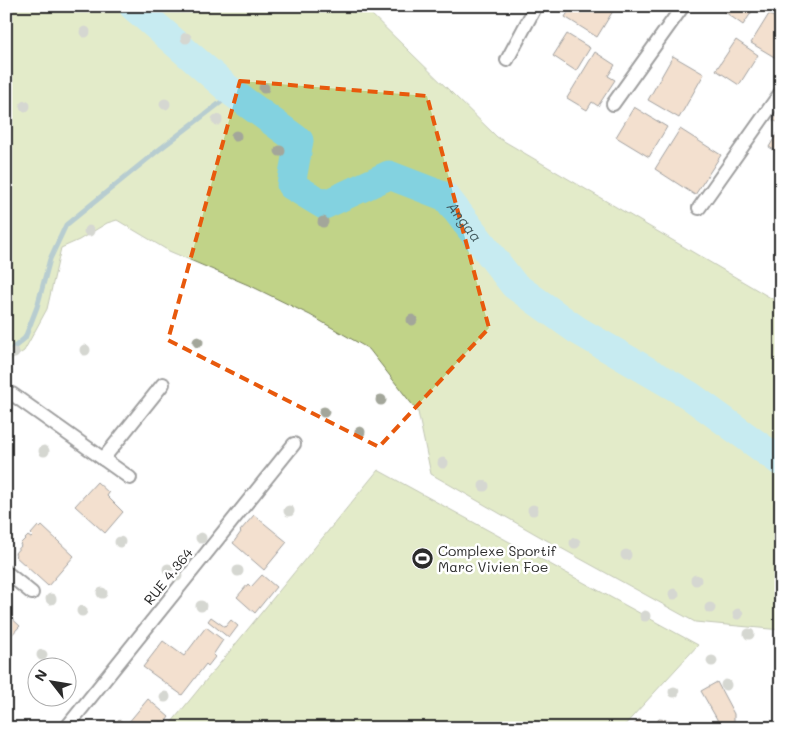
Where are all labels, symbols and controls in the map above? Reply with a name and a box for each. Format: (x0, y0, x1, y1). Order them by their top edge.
water label: Angaa (443, 197, 487, 246)
place label: Complexe Sportif Marc Vivien Foe (438, 541, 557, 576)
street label: RUE 4.364 (139, 543, 197, 608)
sports icon: Complexe Sportif Marc Vivien Foe (410, 546, 434, 570)
north arrow (28, 656, 78, 706)
text: N (30, 666, 51, 685)

